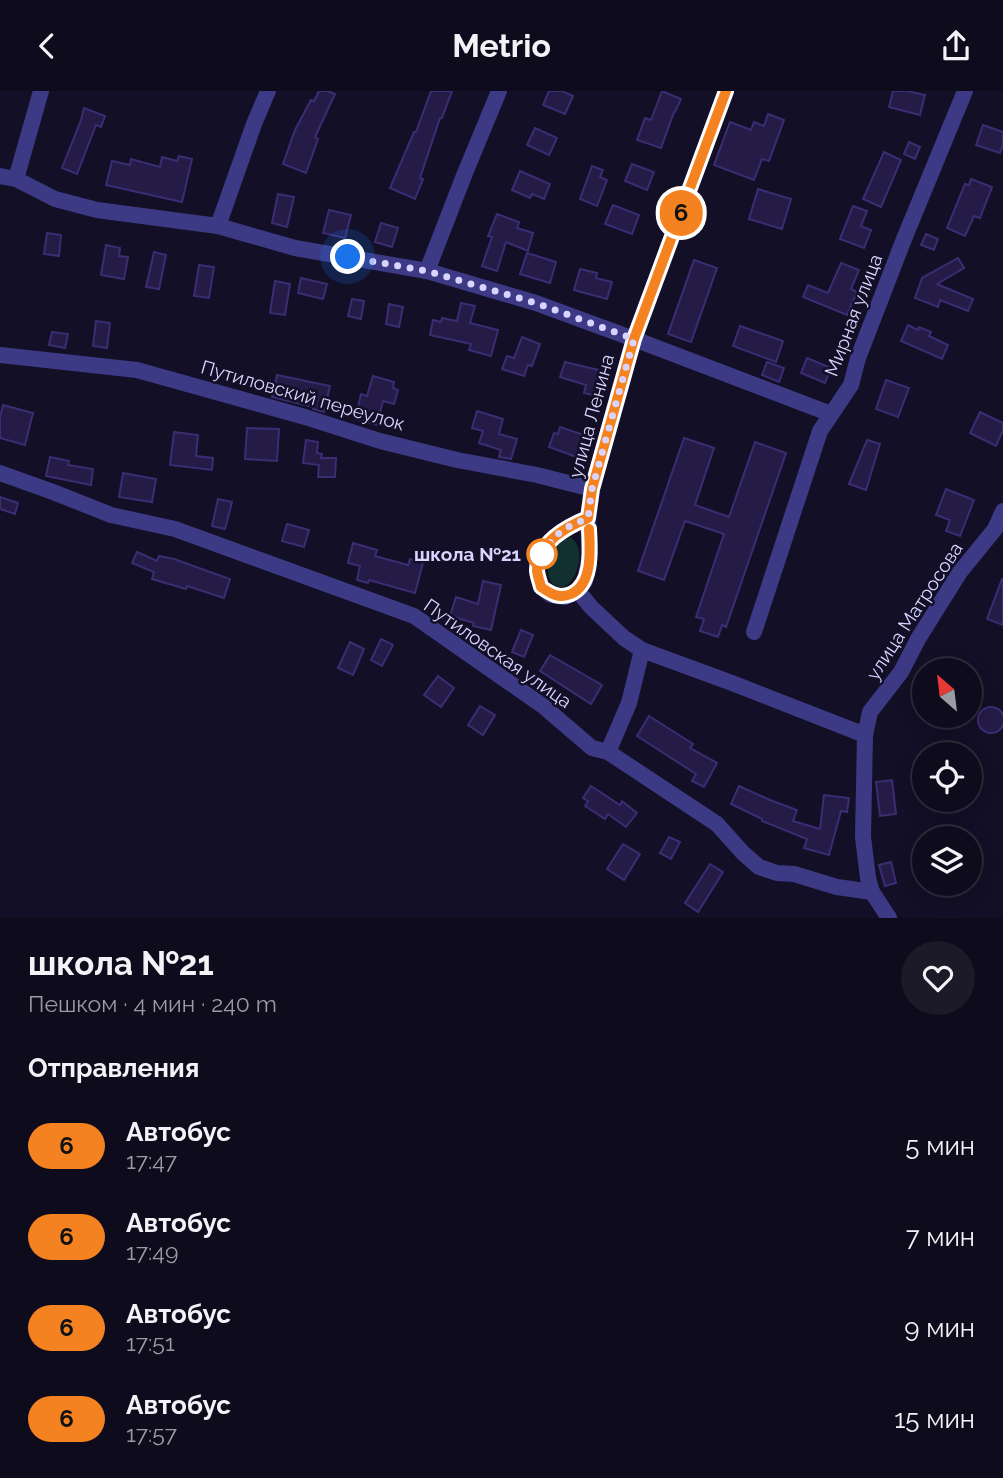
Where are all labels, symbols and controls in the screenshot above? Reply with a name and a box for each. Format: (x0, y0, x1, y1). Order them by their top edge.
icon: back (28, 27, 66, 65)
text: Metrio (452, 27, 551, 64)
icon: share (937, 27, 975, 65)
line badge: 6 (658, 190, 704, 236)
text: 6 (674, 198, 688, 227)
your location (330, 239, 365, 274)
street label: Мирная улица (820, 251, 886, 379)
street label: улица Ленина (564, 352, 618, 480)
street label: Путиловский переулок (199, 355, 408, 435)
street label: улица Матросова (861, 538, 967, 684)
marker: школа №21 (527, 539, 557, 569)
place label: школа №21 (414, 543, 521, 565)
street label: Путиловская улица (420, 594, 576, 712)
north arrow (912, 658, 982, 728)
map controls (912, 658, 982, 896)
button: locate (912, 742, 982, 812)
button: layers (912, 826, 982, 896)
button: heart (901, 941, 975, 1015)
text: школа №21 (28, 944, 214, 983)
text: Пешком · 4 мин · 240 m (28, 990, 277, 1017)
text: Отправления (28, 1053, 199, 1083)
text: Автобус (126, 1117, 231, 1147)
text: 6 (59, 1131, 74, 1160)
text: 5 мин (905, 1131, 975, 1161)
text: 17:47 (126, 1147, 177, 1174)
text: Автобус (126, 1208, 231, 1238)
text: 6 (59, 1222, 74, 1251)
text: 7 мин (906, 1222, 975, 1252)
text: 17:49 (126, 1238, 178, 1265)
text: Автобус (126, 1299, 231, 1329)
text: 6 (59, 1313, 74, 1342)
text: 9 мин (904, 1313, 975, 1343)
text: 17:51 (126, 1329, 175, 1356)
text: Автобус (126, 1390, 231, 1420)
text: 6 (59, 1404, 74, 1433)
text: 15 мин (894, 1404, 975, 1434)
text: 17:57 (126, 1420, 177, 1447)

